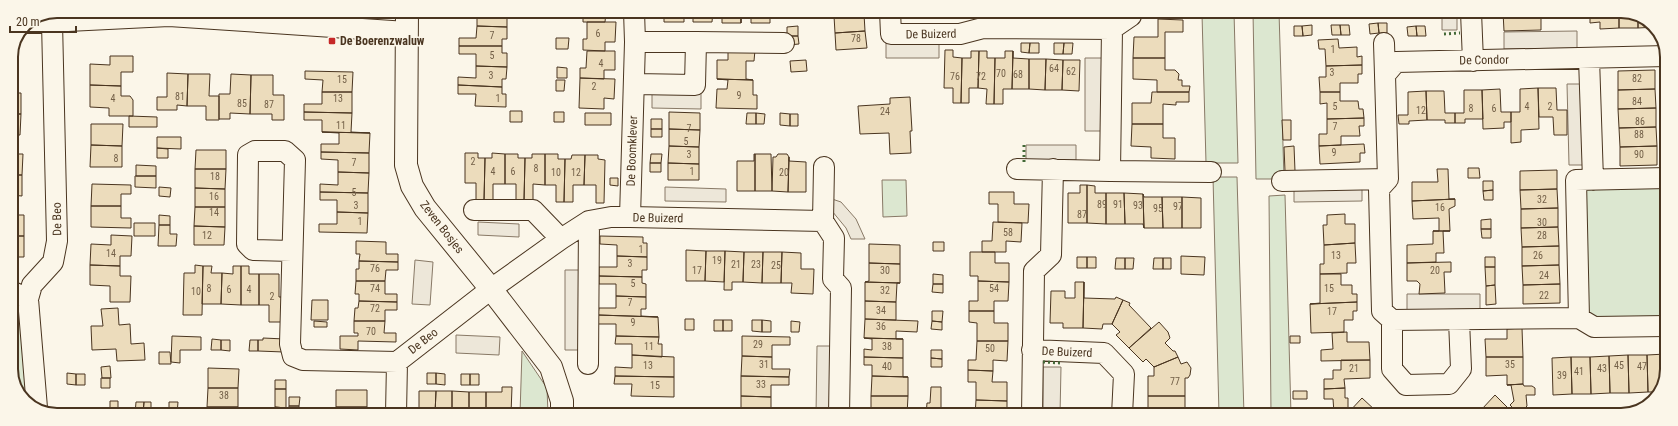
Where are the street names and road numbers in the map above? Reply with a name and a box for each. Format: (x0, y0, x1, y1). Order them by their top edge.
street label: De Buizerd (906, 27, 956, 41)
street label: De Condor (1459, 53, 1509, 67)
street label: De Boomklever (624, 115, 640, 187)
street label: Zeven Bosjes (417, 198, 467, 256)
street label: De Beo (50, 202, 64, 236)
street label: De Buizerd (633, 211, 683, 225)
street label: De Beo (406, 325, 440, 357)
street label: De Buizerd (1041, 344, 1093, 360)

